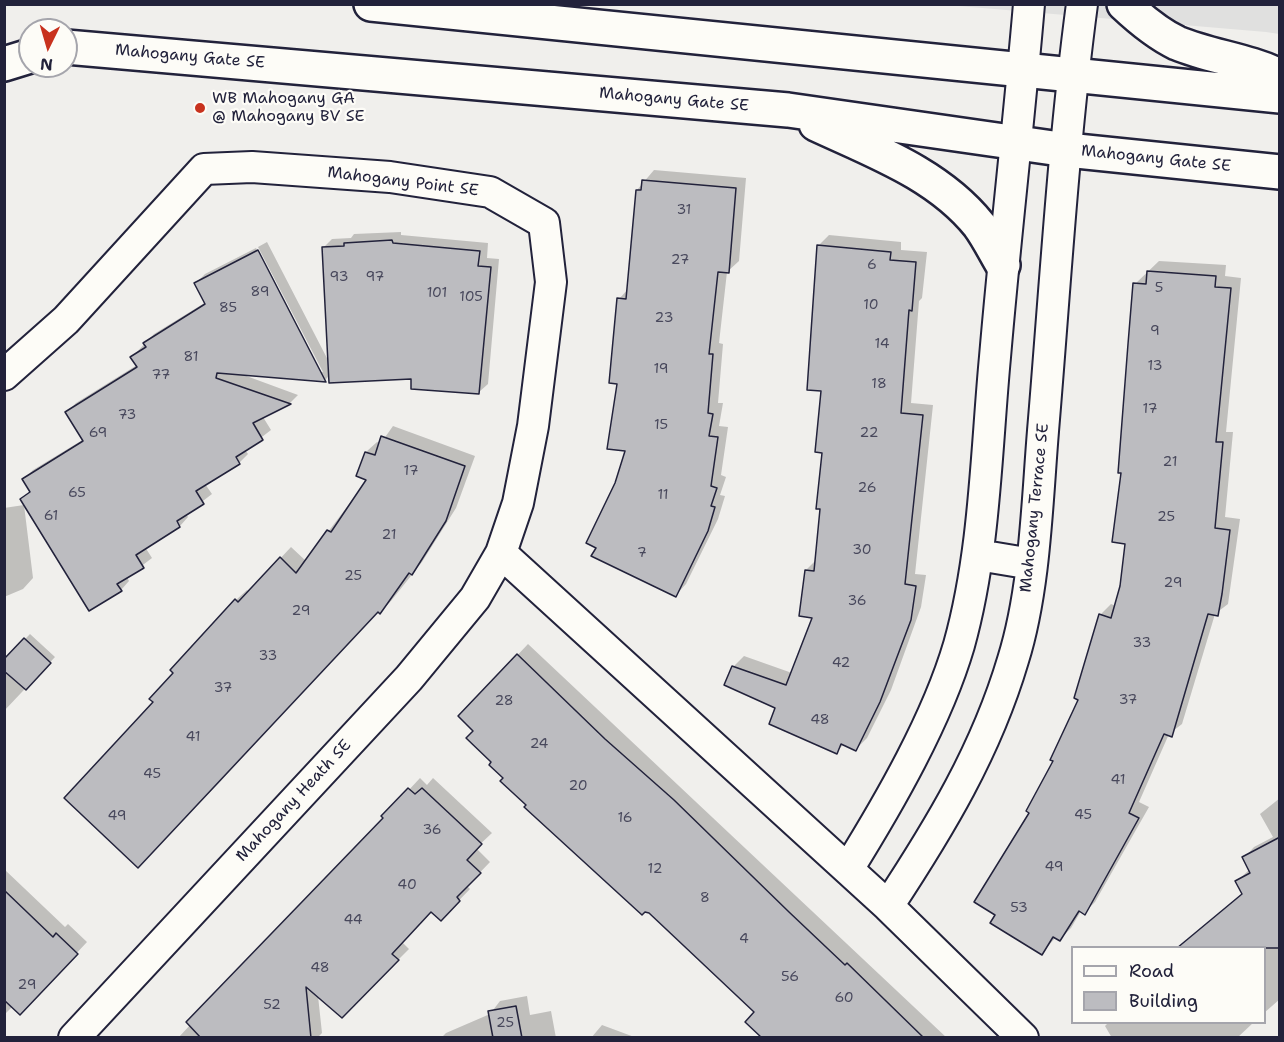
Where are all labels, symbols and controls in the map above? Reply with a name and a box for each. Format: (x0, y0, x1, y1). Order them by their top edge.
north arrow (18, 18, 78, 78)
street label: Mahogany Gate SE (114, 41, 266, 73)
text: N (39, 53, 54, 75)
street label: Mahogany Gate SE (598, 84, 750, 116)
place label: WB Mahogany GA @ Mahogany BV SE (212, 89, 365, 127)
marker: WB Mahogany GA @ Mahogany BV SE (193, 101, 207, 115)
street label: Mahogany Gate SE (1080, 142, 1232, 176)
street label: Mahogany Point SE (326, 163, 480, 201)
house number: 31 (677, 202, 691, 218)
house number: 27 (671, 252, 689, 268)
house number: 6 (867, 257, 877, 273)
house number: 93 (330, 269, 348, 285)
house number: 97 (366, 269, 384, 285)
house number: 5 (1155, 280, 1163, 296)
house number: 89 (251, 284, 269, 300)
house number: 101 (427, 285, 447, 301)
house number: 105 (459, 289, 483, 305)
house number: 10 (863, 297, 879, 313)
house number: 85 (219, 300, 237, 316)
house number: 23 (655, 310, 673, 326)
house number: 9 (1150, 323, 1160, 339)
house number: 14 (874, 336, 890, 352)
house number: 81 (183, 349, 199, 365)
house number: 13 (1148, 358, 1162, 374)
house number: 19 (653, 361, 669, 377)
house number: 77 (152, 367, 170, 383)
house number: 18 (871, 376, 887, 392)
house number: 17 (1143, 401, 1157, 417)
house number: 73 (118, 407, 136, 423)
house number: 15 (654, 417, 668, 433)
street label: Mahogany Terrace SE (1017, 422, 1053, 594)
house number: 69 (89, 425, 107, 441)
house number: 22 (860, 425, 878, 441)
house number: 21 (1163, 454, 1177, 470)
house number: 17 (404, 463, 418, 479)
house number: 26 (858, 480, 876, 496)
house number: 65 (68, 485, 86, 501)
house number: 11 (657, 487, 669, 503)
house number: 61 (44, 508, 58, 524)
house number: 25 (1157, 509, 1175, 525)
house number: 21 (382, 527, 396, 543)
house number: 30 (852, 542, 872, 558)
house number: 7 (637, 545, 647, 561)
house number: 25 (344, 568, 362, 584)
house number: 29 (1164, 575, 1182, 591)
house number: 36 (847, 593, 867, 609)
house number: 29 (292, 603, 310, 619)
house number: 33 (1133, 635, 1151, 651)
house number: 33 (259, 648, 277, 664)
house number: 42 (832, 655, 850, 671)
house number: 37 (214, 680, 232, 696)
house number: 37 (1119, 692, 1137, 708)
house number: 28 (494, 693, 514, 709)
house number: 48 (810, 712, 830, 728)
house number: 41 (186, 729, 200, 745)
street label: Mahogany Heath SE (232, 736, 356, 866)
house number: 24 (530, 736, 548, 752)
house number: 45 (143, 766, 161, 782)
house number: 41 (1111, 772, 1125, 788)
house number: 20 (568, 778, 588, 794)
house number: 45 (1074, 807, 1092, 823)
house number: 49 (108, 808, 126, 824)
house number: 16 (617, 810, 633, 826)
house number: 36 (422, 822, 442, 838)
house number: 49 (1045, 859, 1063, 875)
house number: 12 (648, 861, 662, 877)
house number: 40 (397, 877, 417, 893)
house number: 8 (700, 890, 710, 906)
house number: 53 (1010, 900, 1028, 916)
house number: 44 (343, 912, 363, 928)
house number: 4 (739, 931, 749, 947)
legend (1071, 946, 1266, 1024)
text: Road (1129, 959, 1174, 983)
house number: 48 (310, 960, 330, 976)
house number: 56 (781, 969, 799, 985)
house number: 29 (18, 977, 36, 993)
text: Building (1129, 989, 1198, 1013)
house number: 60 (834, 990, 854, 1006)
house number: 52 (263, 997, 281, 1013)
house number: 25 (496, 1015, 514, 1031)

